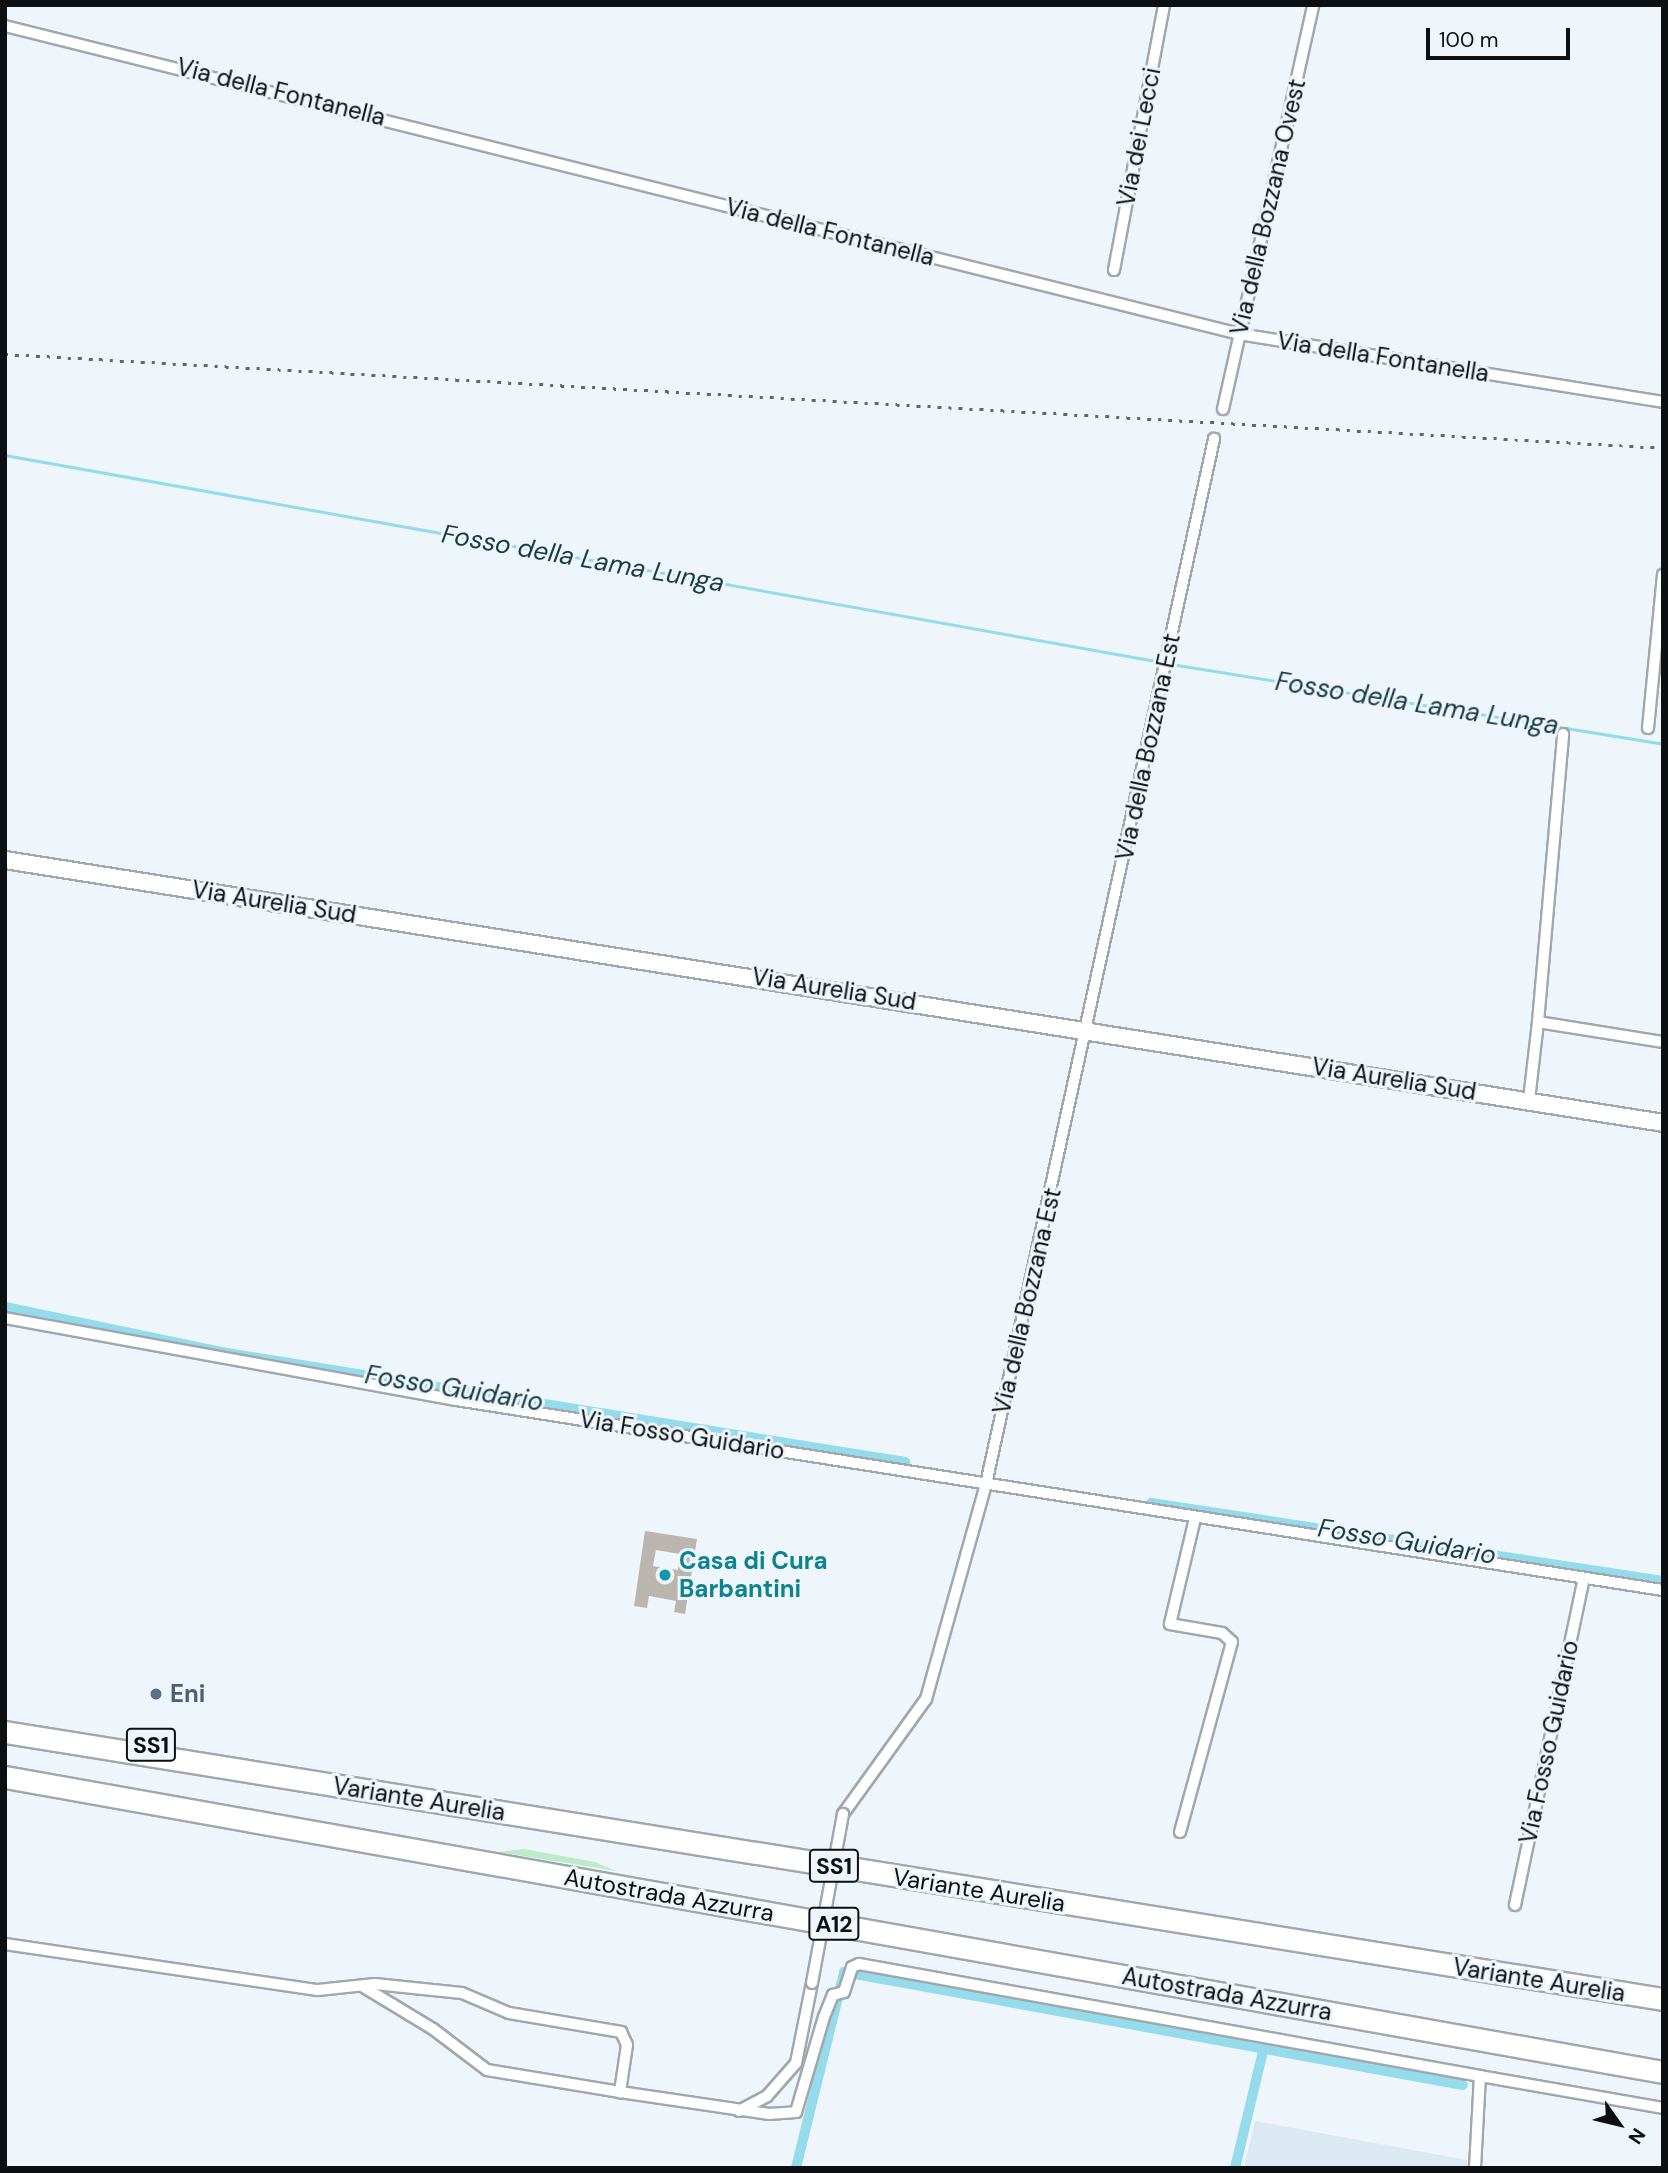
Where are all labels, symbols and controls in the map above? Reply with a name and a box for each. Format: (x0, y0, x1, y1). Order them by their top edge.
scale bar (1430, 14, 1574, 58)
text: 100 m (1439, 26, 1499, 54)
street label: Via della Fontanella (174, 52, 388, 132)
street label: Via dei Lecci (1111, 65, 1167, 209)
street label: Via della Bozzana Ovest (1224, 76, 1312, 338)
street label: Via della Fontanella (723, 192, 937, 272)
street label: Via della Fontanella (1275, 326, 1491, 388)
water label: Fosso della Lama Lunga (439, 519, 727, 599)
street label: Via della Bozzana Est (1110, 631, 1186, 863)
water label: Fosso della Lama Lunga (1273, 666, 1561, 742)
street label: Via Aurelia Sud (190, 875, 358, 929)
street label: Via Aurelia Sud (750, 962, 918, 1016)
street label: Via Aurelia Sud (1310, 1052, 1478, 1106)
street label: Via della Bozzana Est (987, 1185, 1067, 1417)
water label: Fosso Guidario (363, 1360, 545, 1418)
street label: Via Fosso Guidario (577, 1405, 787, 1465)
water label: Fosso Guidario (1316, 1513, 1498, 1571)
place label: Casa di Cura Barbantini (679, 1547, 828, 1603)
marker: Casa di Cura Barbantini (657, 1567, 673, 1583)
street label: Via Fosso Guidario (1513, 1638, 1585, 1846)
place label: Eni (170, 1680, 205, 1708)
marker: Eni (148, 1686, 164, 1702)
road number: SS1 (125, 1726, 177, 1764)
street label: Variante Aurelia (331, 1771, 507, 1827)
road number: SS1 (808, 1846, 860, 1885)
street label: Autostrada Azzurra (562, 1862, 776, 1928)
street label: Variante Aurelia (891, 1862, 1067, 1918)
road number: A12 (808, 1904, 860, 1943)
street label: Variante Aurelia (1451, 1952, 1627, 2008)
street label: Autostrada Azzurra (1120, 1961, 1334, 2027)
north arrow (1584, 2089, 1654, 2159)
text: N (1623, 2123, 1651, 2149)

